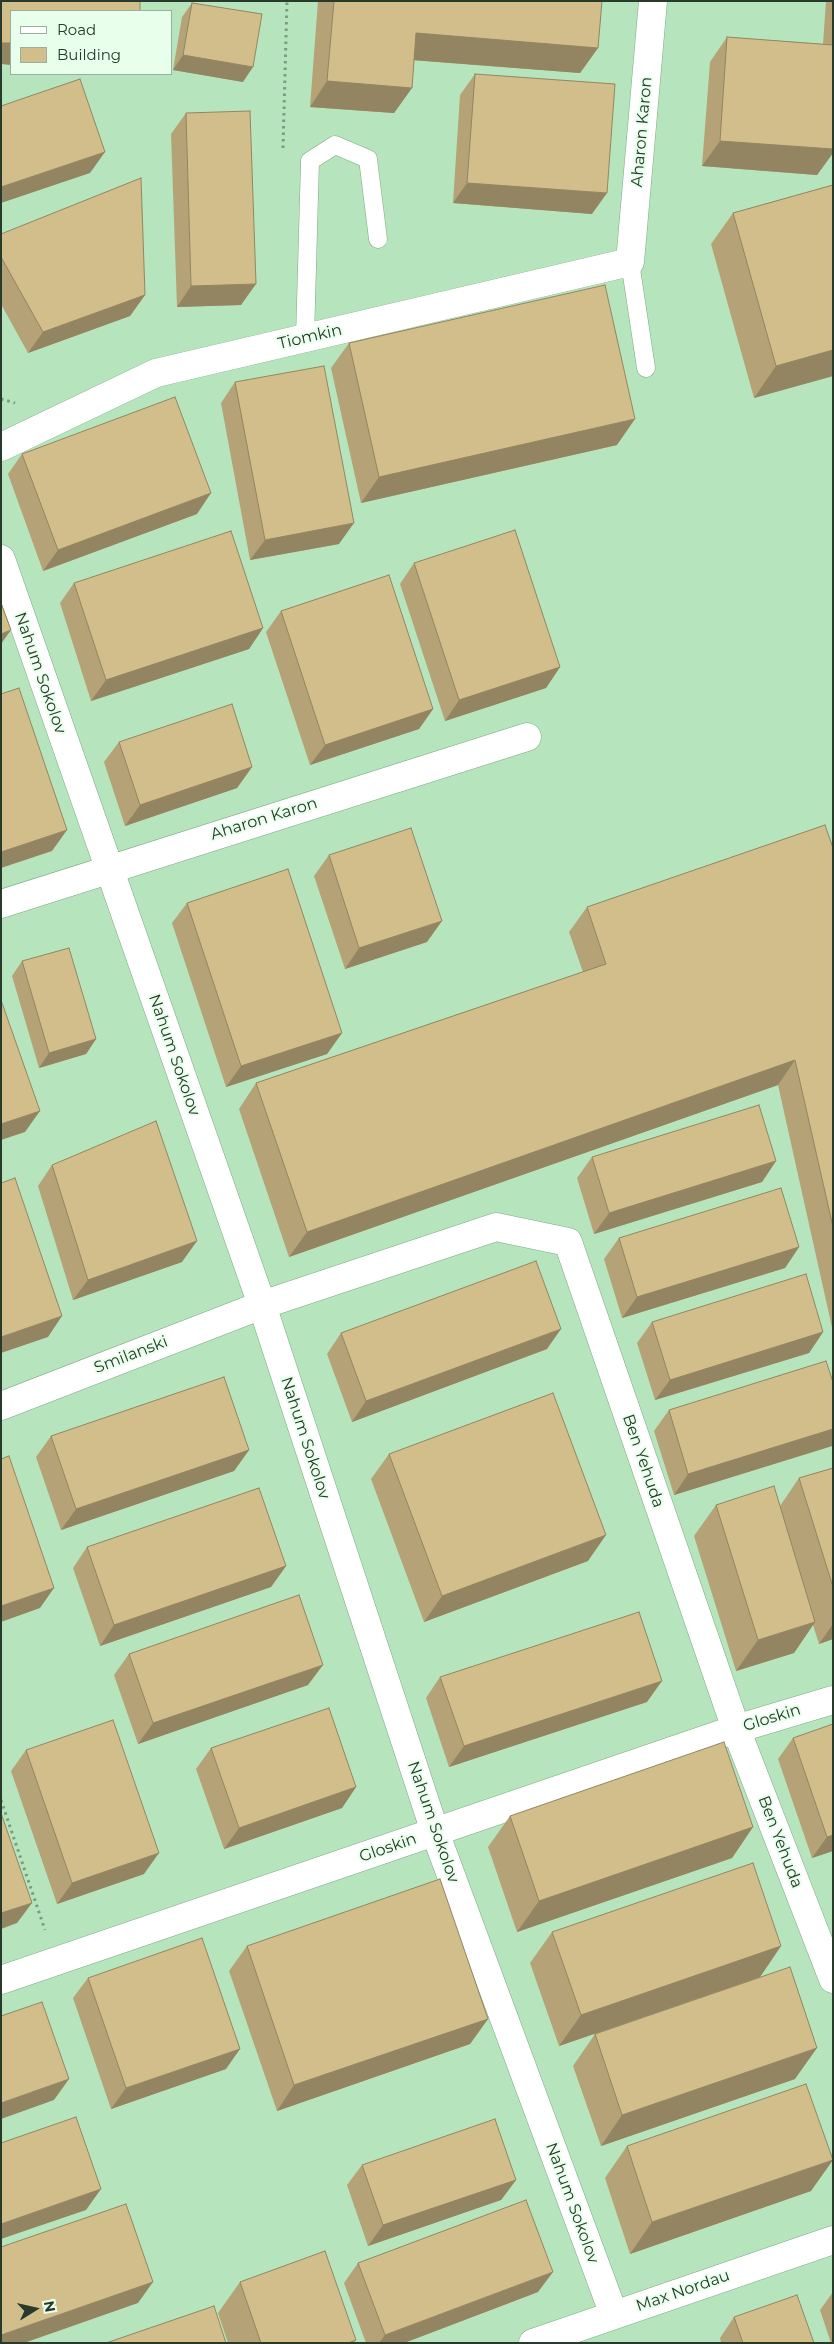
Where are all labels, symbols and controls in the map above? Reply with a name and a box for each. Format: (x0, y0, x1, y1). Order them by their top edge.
legend (10, 10, 172, 75)
text: Road (57, 20, 96, 39)
text: Building (57, 45, 121, 64)
street label: Aharon Karon (628, 76, 656, 188)
street label: Tiomkin (276, 320, 344, 354)
street label: Nahum Sokolov (10, 610, 70, 736)
street label: Aharon Karon (208, 794, 320, 844)
street label: Nahum Sokolov (144, 992, 204, 1118)
street label: Smilanski (91, 1332, 171, 1378)
street label: Nahum Sokolov (276, 1375, 334, 1501)
street label: Ben Yehuda (618, 1412, 668, 1510)
street label: Gloskin (741, 1700, 803, 1736)
street label: Nahum Sokolov (403, 1759, 463, 1885)
street label: Ben Yehuda (754, 1793, 806, 1891)
street label: Gloskin (357, 1829, 419, 1867)
street label: Nahum Sokolov (541, 2140, 603, 2266)
street label: Max Nordau (634, 2266, 732, 2316)
north arrow (10, 2284, 60, 2334)
text: N (40, 2299, 60, 2314)

